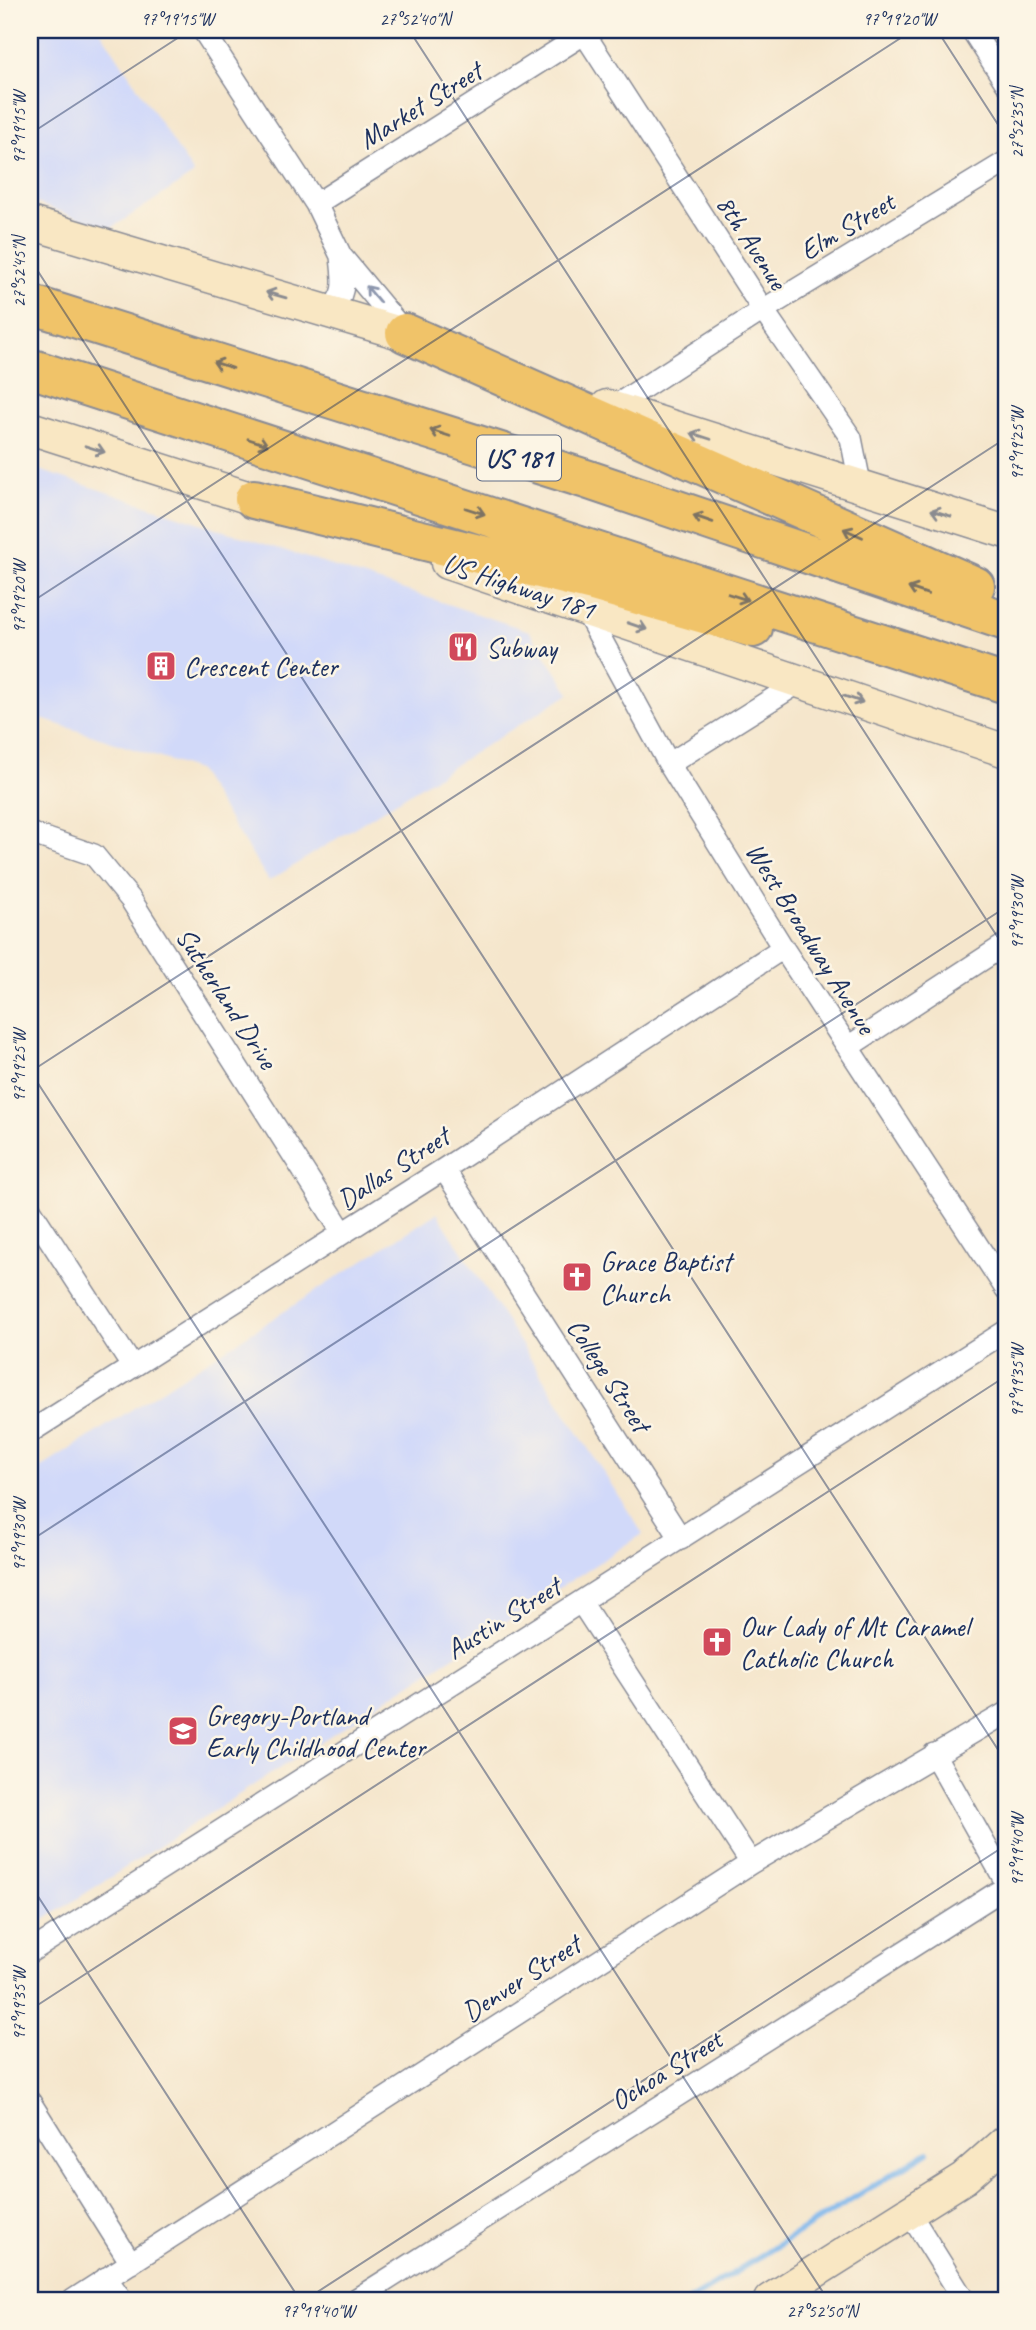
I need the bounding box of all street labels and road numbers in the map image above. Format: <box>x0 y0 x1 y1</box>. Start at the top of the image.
street label: Market Street <box>352 51 491 157</box>
street label: Elm Street <box>793 183 903 268</box>
street label: 8th Avenue <box>708 188 797 298</box>
road number: US 181 <box>477 436 561 480</box>
street label: US Highway 181 <box>439 545 601 627</box>
street label: West Broadway Avenue <box>738 836 885 1042</box>
street label: Sutherland Drive <box>168 921 287 1077</box>
street label: Dallas Street <box>330 1117 459 1217</box>
street label: College Street <box>559 1312 661 1442</box>
street label: Austin Street <box>439 1567 570 1667</box>
street label: Denver Street <box>455 1925 590 2029</box>
street label: Ochoa Street <box>604 2021 731 2118</box>

